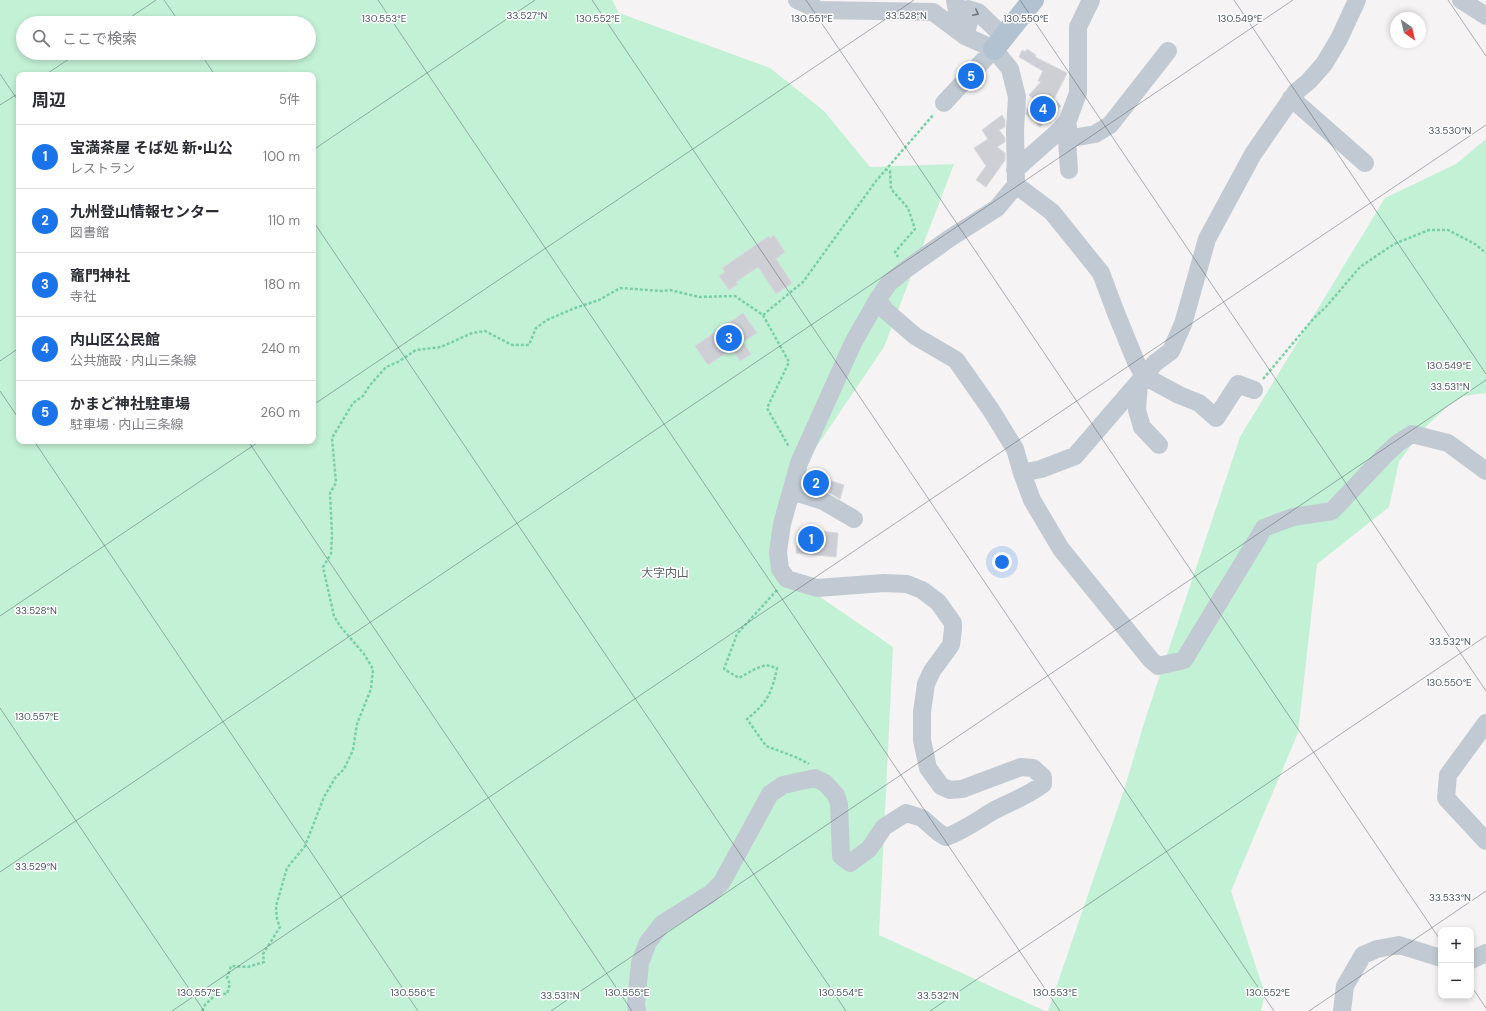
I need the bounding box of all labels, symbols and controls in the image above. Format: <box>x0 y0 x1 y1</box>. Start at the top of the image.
one-way arrow <box>972 8 979 16</box>
text: 33.527°N <box>507 9 548 22</box>
text: 33.528°N <box>885 9 927 22</box>
text: 130.553°E <box>362 12 407 25</box>
text: 130.552°E <box>576 12 621 25</box>
text: 130.551°E <box>791 12 833 25</box>
text: 130.550°E <box>1003 12 1049 25</box>
text: 130.549°E <box>1218 12 1263 25</box>
north arrow <box>1390 12 1426 48</box>
search box <box>16 16 316 60</box>
icon: search <box>30 27 52 49</box>
text: ここで検索 <box>62 29 137 49</box>
pin: 5 <box>958 61 984 91</box>
text: 周辺 <box>32 89 66 111</box>
text: 5件 <box>279 91 300 108</box>
pin: 4 <box>1030 94 1056 124</box>
text: 33.530°N <box>1429 124 1472 137</box>
text: 宝満茶屋 そば処 新•山公 <box>70 138 233 158</box>
text: 1 <box>43 148 47 165</box>
text: 100 m <box>263 148 300 165</box>
text: レストラン <box>70 160 135 177</box>
text: 九州登山情報センター <box>70 202 220 222</box>
text: 2 <box>41 212 49 229</box>
text: 110 m <box>268 212 300 229</box>
text: 図書館 <box>70 224 109 241</box>
text: 竈門神社 <box>70 266 130 286</box>
text: 3 <box>41 276 49 293</box>
text: 180 m <box>264 276 300 293</box>
text: 寺社 <box>70 288 96 305</box>
pin: 3 <box>716 323 742 353</box>
text: 内山区公民館 <box>70 330 160 350</box>
text: 4 <box>41 340 49 357</box>
text: 240 m <box>261 340 300 357</box>
text: 公共施設 · 内山三条線 <box>70 352 197 369</box>
text: 130.549°E <box>1427 359 1472 372</box>
text: 33.531°N <box>1430 380 1470 393</box>
text: かまど神社駐車場 <box>70 394 190 414</box>
text: 5 <box>41 404 49 421</box>
text: 260 m <box>260 404 300 421</box>
text: 駐車場 · 内山三条線 <box>70 416 184 433</box>
pin: 2 <box>803 468 829 498</box>
pin: 1 <box>798 524 824 554</box>
your location <box>992 552 1012 572</box>
district label: 大字内山 <box>641 565 689 581</box>
text: 33.528°N <box>15 604 57 617</box>
text: 33.532°N <box>1429 635 1471 648</box>
text: 130.550°E <box>1426 676 1472 689</box>
text: 130.557°E <box>15 710 59 723</box>
text: 33.529°N <box>15 860 57 873</box>
text: 33.533°N <box>1429 891 1471 904</box>
map controls <box>1438 927 1474 999</box>
button: + <box>1438 927 1474 963</box>
button: − <box>1438 963 1474 999</box>
text: 130.557°E <box>177 986 221 999</box>
text: 130.556°E <box>390 986 436 999</box>
text: 130.555°E <box>605 986 650 999</box>
text: 130.554°E <box>819 986 864 999</box>
text: 130.553°E <box>1033 986 1078 999</box>
text: 130.552°E <box>1246 986 1291 999</box>
text: 33.531°N <box>540 989 580 1002</box>
text: 33.532°N <box>917 989 959 1002</box>

